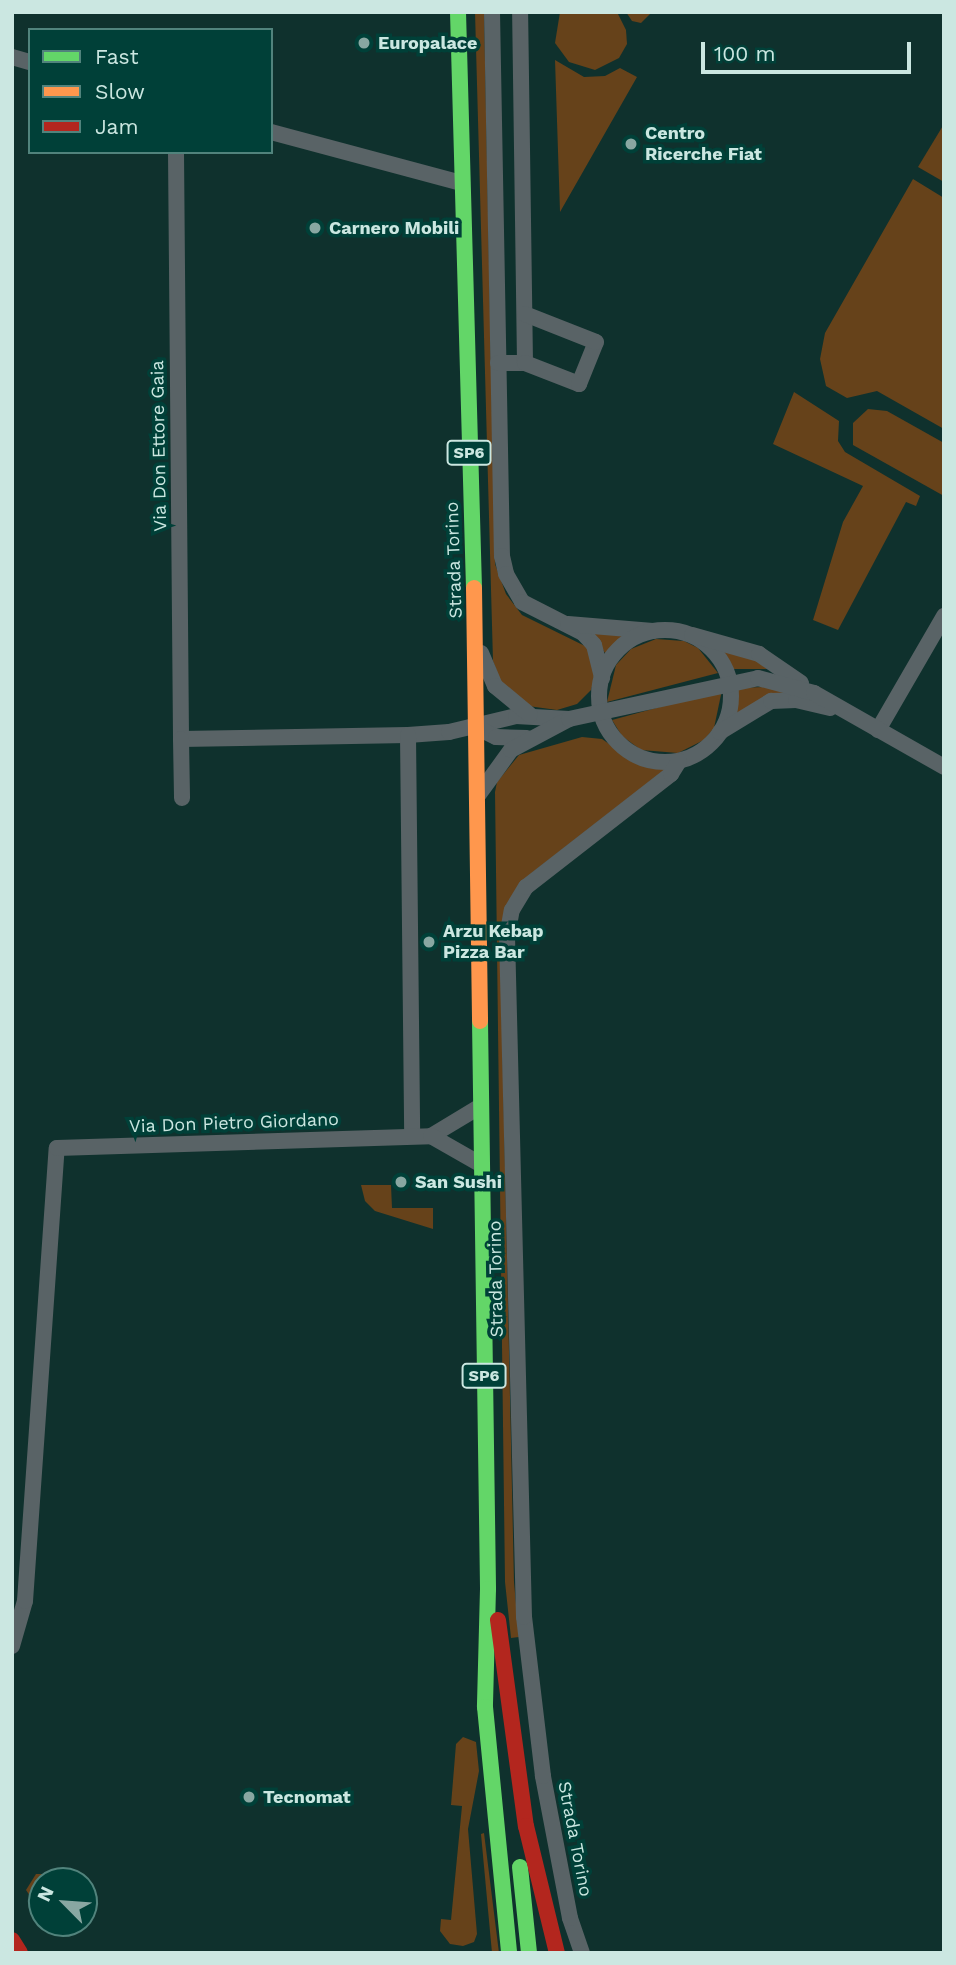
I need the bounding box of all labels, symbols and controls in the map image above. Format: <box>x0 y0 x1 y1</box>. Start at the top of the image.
legend <box>28 28 273 154</box>
scale bar <box>704 28 914 72</box>
place label: Europalace <box>378 32 477 54</box>
marker: Europalace <box>356 35 372 51</box>
text: 100 m <box>714 41 776 66</box>
text: Fast <box>95 44 139 69</box>
text: Slow <box>95 79 145 104</box>
text: Jam <box>95 114 138 139</box>
place label: Centro Ricerche Fiat <box>645 123 762 166</box>
marker: Centro Ricerche Fiat <box>623 136 639 152</box>
place label: Carnero Mobili <box>329 217 459 239</box>
marker: Carnero Mobili <box>307 220 323 236</box>
street label: Via Don Ettore Gaia <box>147 360 171 532</box>
road number: SP6 <box>446 440 492 466</box>
street label: Strada Torino <box>441 501 467 619</box>
place label: Arzu Kebap Pizza Bar <box>443 921 544 964</box>
marker: Arzu Kebap Pizza Bar <box>421 934 437 950</box>
street label: Via Don Pietro Giordano <box>129 1109 339 1137</box>
place label: San Sushi <box>415 1171 502 1193</box>
marker: San Sushi <box>393 1174 409 1190</box>
street label: Strada Torino <box>484 1220 508 1338</box>
road number: SP6 <box>461 1364 507 1388</box>
street label: Strada Torino <box>553 1779 597 1899</box>
place label: Tecnomat <box>263 1786 351 1808</box>
marker: Tecnomat <box>241 1789 257 1805</box>
north arrow <box>28 1867 98 1937</box>
text: N <box>32 1883 59 1905</box>

